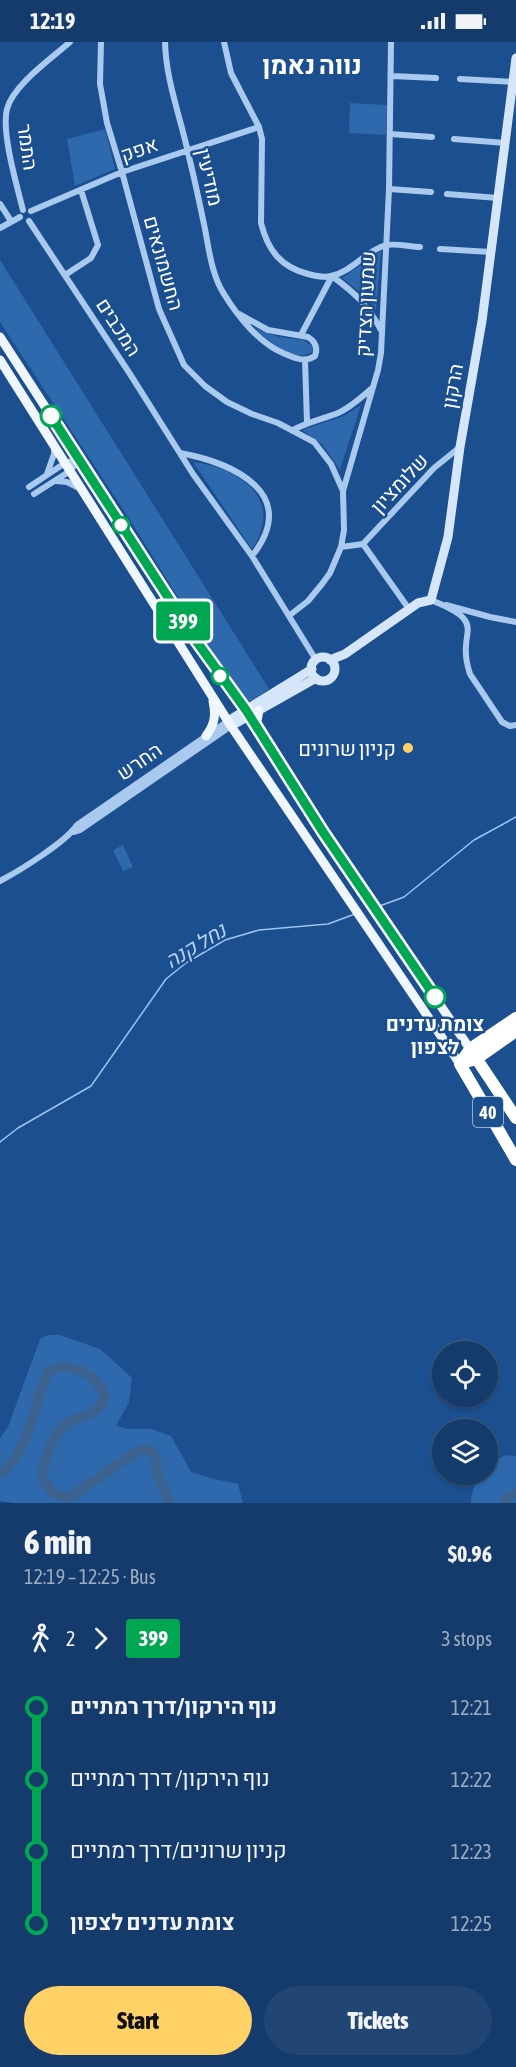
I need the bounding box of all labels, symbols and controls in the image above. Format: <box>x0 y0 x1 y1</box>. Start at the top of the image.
text: 12:19 <box>30 8 75 34</box>
district label: נווה נאמן <box>262 50 362 80</box>
street label: התמר <box>13 122 43 172</box>
street label: אפק <box>117 132 161 166</box>
street label: מודיעין <box>192 146 228 208</box>
street label: החשמונאים <box>140 213 188 313</box>
street label: שמעון הצדיק <box>351 250 379 358</box>
street label: המכבים <box>92 294 146 360</box>
street label: הרקון <box>437 362 467 410</box>
unlabelled marker <box>40 405 62 427</box>
street label: שלומציון <box>366 448 432 518</box>
unlabelled marker <box>112 516 130 534</box>
line badge: 399 <box>148 602 218 640</box>
text: 399 <box>168 609 198 633</box>
unlabelled marker <box>211 667 229 685</box>
street label: החרש <box>112 737 166 785</box>
place label: קניון שרונים <box>298 737 396 760</box>
marker: קניון שרונים <box>401 741 415 755</box>
water label: נחל קנה <box>160 917 232 973</box>
marker: צומת עדנים לצפון <box>424 986 446 1008</box>
place label: צומת עדנים לצפון <box>386 1012 485 1058</box>
road number: 40 <box>473 1097 503 1127</box>
map controls <box>432 1341 498 1485</box>
button: locate <box>432 1341 498 1407</box>
button: layers <box>432 1419 498 1485</box>
text: 6 min <box>24 1523 91 1561</box>
text: $0.96 <box>448 1541 492 1567</box>
text: 12:19 – 12:25 · Bus <box>24 1565 156 1588</box>
icon: walk <box>24 1622 57 1655</box>
icon: forward <box>84 1622 117 1655</box>
text: 399 <box>138 1626 168 1650</box>
text: 2 <box>66 1627 75 1650</box>
text: 3 stops <box>441 1627 492 1650</box>
text: נוף הירקון/דרך רמתיים <box>70 1693 277 1719</box>
text: 12:21 <box>451 1696 492 1719</box>
text: נוף הירקון/ דרך רמתיים <box>70 1765 270 1791</box>
text: 12:22 <box>451 1768 492 1791</box>
text: קניון שרונים/דרך רמתיים <box>70 1837 287 1863</box>
text: 12:23 <box>451 1840 492 1863</box>
text: צומת עדנים לצפון <box>70 1909 235 1935</box>
text: 12:25 <box>451 1912 492 1935</box>
button: Start <box>24 1986 252 2055</box>
button: Tickets <box>264 1986 492 2055</box>

